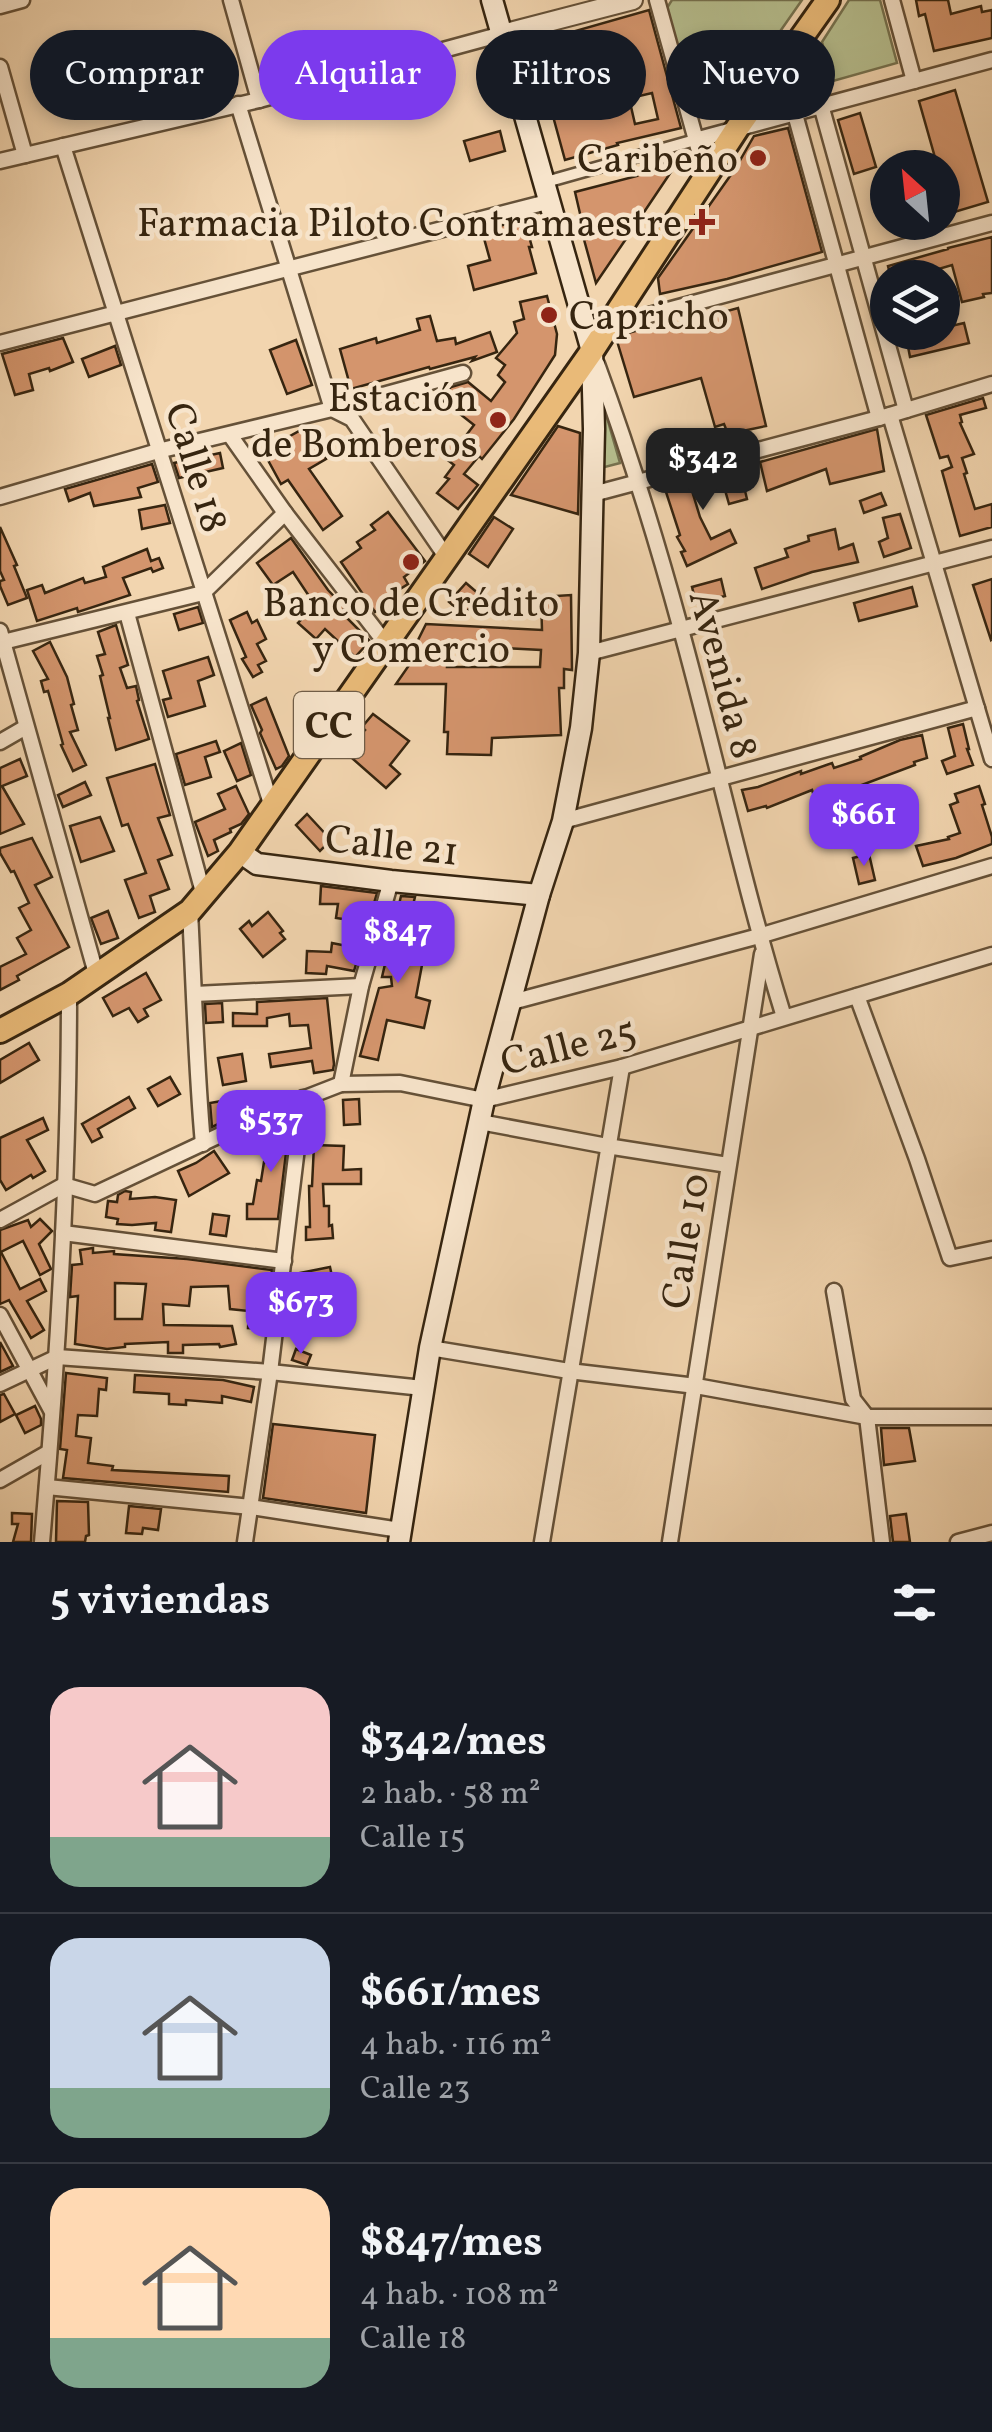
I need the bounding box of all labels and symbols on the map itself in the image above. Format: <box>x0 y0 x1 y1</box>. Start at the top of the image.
place label: Caribeño <box>577 134 738 190</box>
marker: Caribeño <box>747 147 769 169</box>
north arrow <box>870 150 960 240</box>
place label: Farmacia Piloto Contramaestre <box>137 198 682 254</box>
marker: Farmacia Piloto Contramaestre <box>691 211 713 233</box>
place label: Capricho <box>569 291 729 347</box>
marker: Capricho <box>538 304 560 326</box>
place label: Estación de Bomberos <box>251 373 478 475</box>
street label: Calle 18 <box>148 397 240 540</box>
marker: Estación de Bomberos <box>487 409 509 431</box>
pin: $342 <box>644 428 762 513</box>
marker: Banco de Crédito y Comercio <box>400 551 422 573</box>
place label: Banco de Crédito y Comercio <box>263 578 559 680</box>
street label: Avenida 8 <box>672 585 770 765</box>
road number: CC <box>294 692 364 758</box>
pin: $661 <box>805 784 923 869</box>
street label: Calle 21 <box>322 813 461 883</box>
pin: $847 <box>339 901 457 986</box>
street label: Calle 25 <box>495 1005 643 1093</box>
pin: $537 <box>212 1090 330 1175</box>
street label: Calle 10 <box>650 1170 726 1313</box>
pin: $673 <box>242 1272 360 1357</box>

